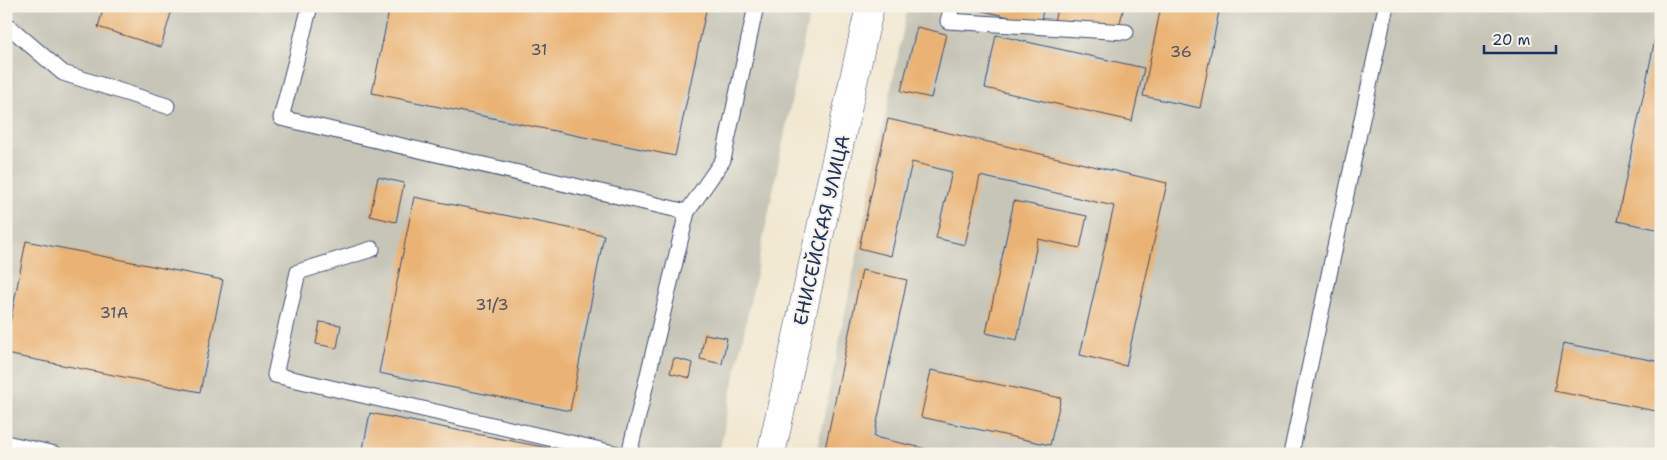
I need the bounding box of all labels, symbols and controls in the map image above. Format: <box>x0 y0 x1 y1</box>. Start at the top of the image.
scale bar <box>1484 22 1557 54</box>
text: 20 m <box>1492 30 1531 50</box>
house number: 31 <box>530 39 548 60</box>
house number: 36 <box>1170 41 1192 62</box>
street label: ЕНИСЕЙСКАЯ УЛИЦА <box>787 132 856 328</box>
house number: 31/3 <box>475 294 509 315</box>
house number: 31А <box>100 302 128 323</box>

